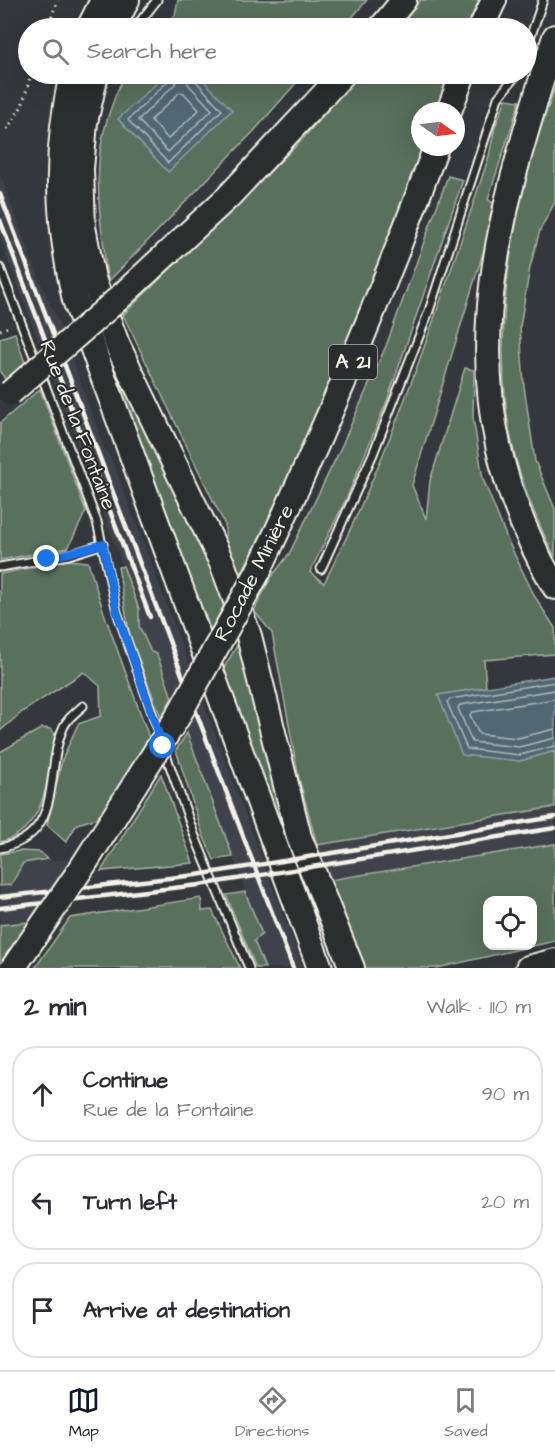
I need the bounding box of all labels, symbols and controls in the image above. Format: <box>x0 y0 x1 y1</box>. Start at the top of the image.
search box <box>18 18 537 84</box>
icon: search <box>39 35 72 68</box>
text: Search here <box>87 36 217 67</box>
north arrow <box>411 102 465 156</box>
street label: Rue de la Fontaine <box>32 336 124 514</box>
road number: A 21 <box>329 345 377 379</box>
street label: Rocade Minière <box>207 500 301 646</box>
route end <box>33 545 59 571</box>
route start <box>149 732 175 758</box>
map controls <box>483 896 537 950</box>
button: locate <box>483 896 537 950</box>
text: 2 min <box>24 989 86 1025</box>
text: Walk · 110 m <box>426 993 531 1021</box>
text: Continue <box>83 1065 168 1096</box>
icon: ahead <box>26 1078 59 1111</box>
text: 90 m <box>481 1080 529 1108</box>
text: Rue de la Fontaine <box>83 1096 254 1124</box>
icon: left <box>26 1186 59 1219</box>
text: Turn left <box>83 1187 177 1218</box>
text: 20 m <box>481 1188 529 1216</box>
icon: arrive <box>26 1294 59 1327</box>
text: Arrive at destination <box>83 1295 290 1326</box>
tab: Map <box>67 1384 100 1442</box>
tab: Directions <box>235 1384 309 1442</box>
tab: Saved <box>444 1384 488 1442</box>

